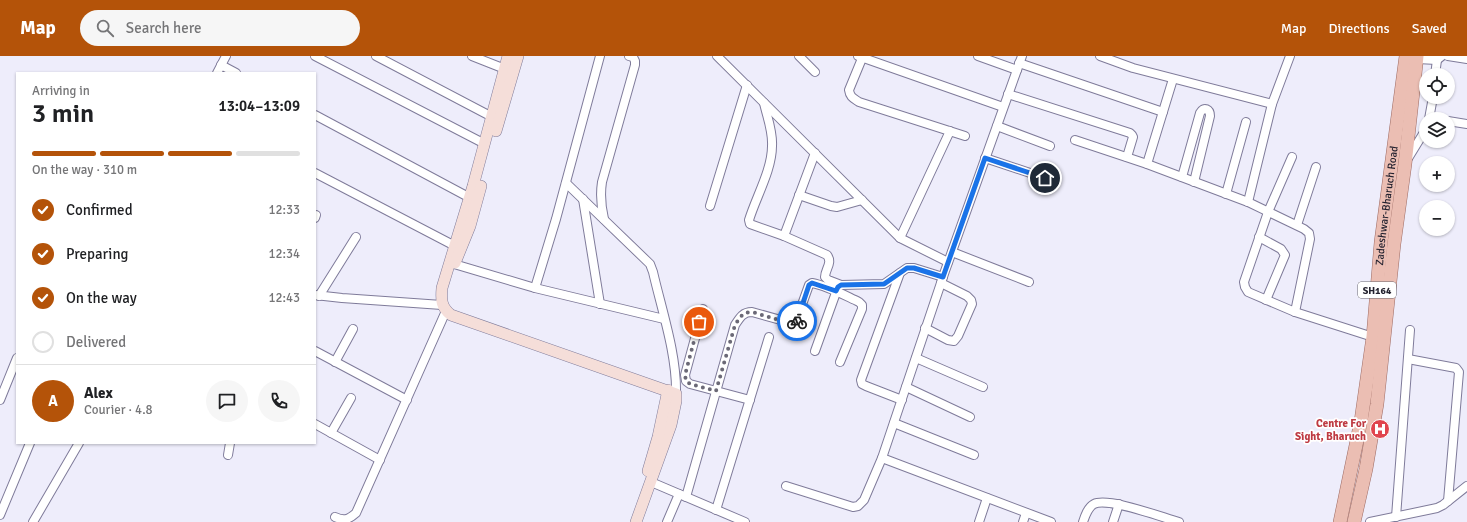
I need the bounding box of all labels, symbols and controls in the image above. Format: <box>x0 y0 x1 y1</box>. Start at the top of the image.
search box <box>80 10 360 46</box>
text: Map <box>20 16 56 40</box>
icon: search <box>94 17 116 39</box>
text: Search here <box>126 19 201 37</box>
text: Map <box>1281 20 1307 37</box>
text: Directions <box>1329 20 1390 37</box>
text: Saved <box>1412 20 1447 37</box>
map controls <box>1419 68 1455 236</box>
button: locate <box>1419 68 1455 104</box>
text: Arriving in <box>32 83 90 99</box>
text: 13:04–13:09 <box>219 97 300 115</box>
text: 3 min <box>32 98 94 130</box>
button: layers <box>1419 112 1455 148</box>
street label: Zadeshwar-Bharuch Road <box>1373 145 1401 266</box>
button: + <box>1419 156 1455 192</box>
pin <box>1028 161 1062 195</box>
text: On the way · 310 m <box>32 162 137 178</box>
icon: home <box>1034 167 1056 189</box>
icon: check <box>32 199 54 221</box>
button: − <box>1419 200 1455 236</box>
text: Confirmed <box>66 201 133 219</box>
text: 12:33 <box>268 202 300 218</box>
icon: check <box>32 243 54 265</box>
text: Preparing <box>66 245 129 263</box>
text: 12:34 <box>268 246 300 262</box>
road number: SH164 <box>1358 282 1396 298</box>
icon: check <box>32 287 54 309</box>
text: On the way <box>66 289 137 307</box>
text: 12:43 <box>268 290 300 306</box>
courier <box>777 301 817 341</box>
pin <box>682 305 716 339</box>
icon: bike <box>786 310 808 332</box>
icon: bag <box>688 311 710 333</box>
text: Delivered <box>66 333 126 351</box>
button: chat <box>206 380 248 422</box>
button: phone <box>258 380 300 422</box>
text: Alex <box>84 384 113 402</box>
text: A <box>48 392 58 410</box>
text: Courier · 4.8 <box>84 402 153 418</box>
place label: Centre For Sight, Bharuch <box>1295 417 1367 443</box>
hospital icon: Centre For Sight, Bharuch <box>1369 418 1391 440</box>

